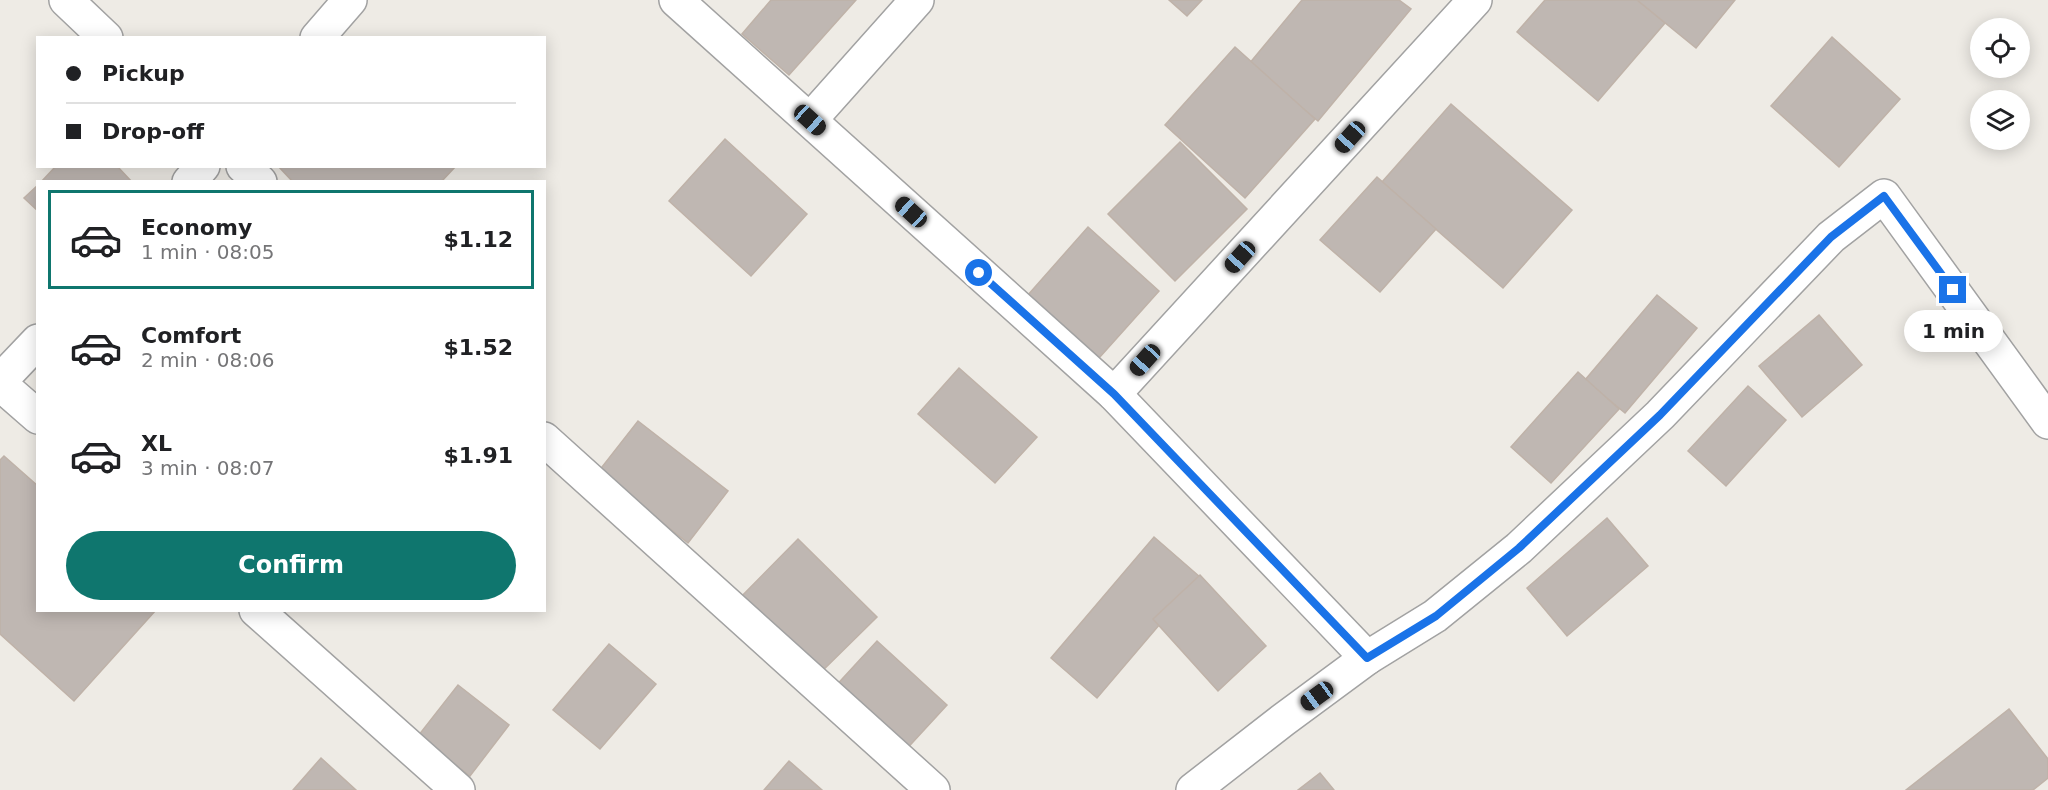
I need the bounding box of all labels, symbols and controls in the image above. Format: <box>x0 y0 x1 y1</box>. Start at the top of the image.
map controls <box>1970 18 2030 150</box>
button: locate <box>1970 18 2030 78</box>
text: Pickup <box>102 61 185 86</box>
button: layers <box>1970 90 2030 150</box>
car <box>791 101 829 139</box>
car <box>1331 118 1369 156</box>
text: Drop-off <box>102 119 204 144</box>
car <box>892 193 930 231</box>
icon: car <box>69 213 123 267</box>
text: Economy <box>141 215 252 240</box>
text: $1.12 <box>443 227 513 252</box>
car <box>1221 238 1259 276</box>
text: 1 min · 08:05 <box>141 240 275 264</box>
route start <box>965 259 992 286</box>
route end <box>1939 276 1966 303</box>
callout: 1 min <box>1904 311 2002 353</box>
text: 1 min <box>1922 319 1985 343</box>
icon: car <box>69 321 123 375</box>
text: Comfort <box>141 323 241 348</box>
text: $1.52 <box>443 335 513 360</box>
car <box>1126 341 1164 379</box>
text: 2 min · 08:06 <box>141 348 275 372</box>
icon: car <box>69 429 123 483</box>
text: XL <box>141 431 172 456</box>
text: $1.91 <box>443 443 513 468</box>
text: 3 min · 08:07 <box>141 456 275 480</box>
button: Confirm <box>66 531 516 600</box>
car <box>1297 678 1337 714</box>

